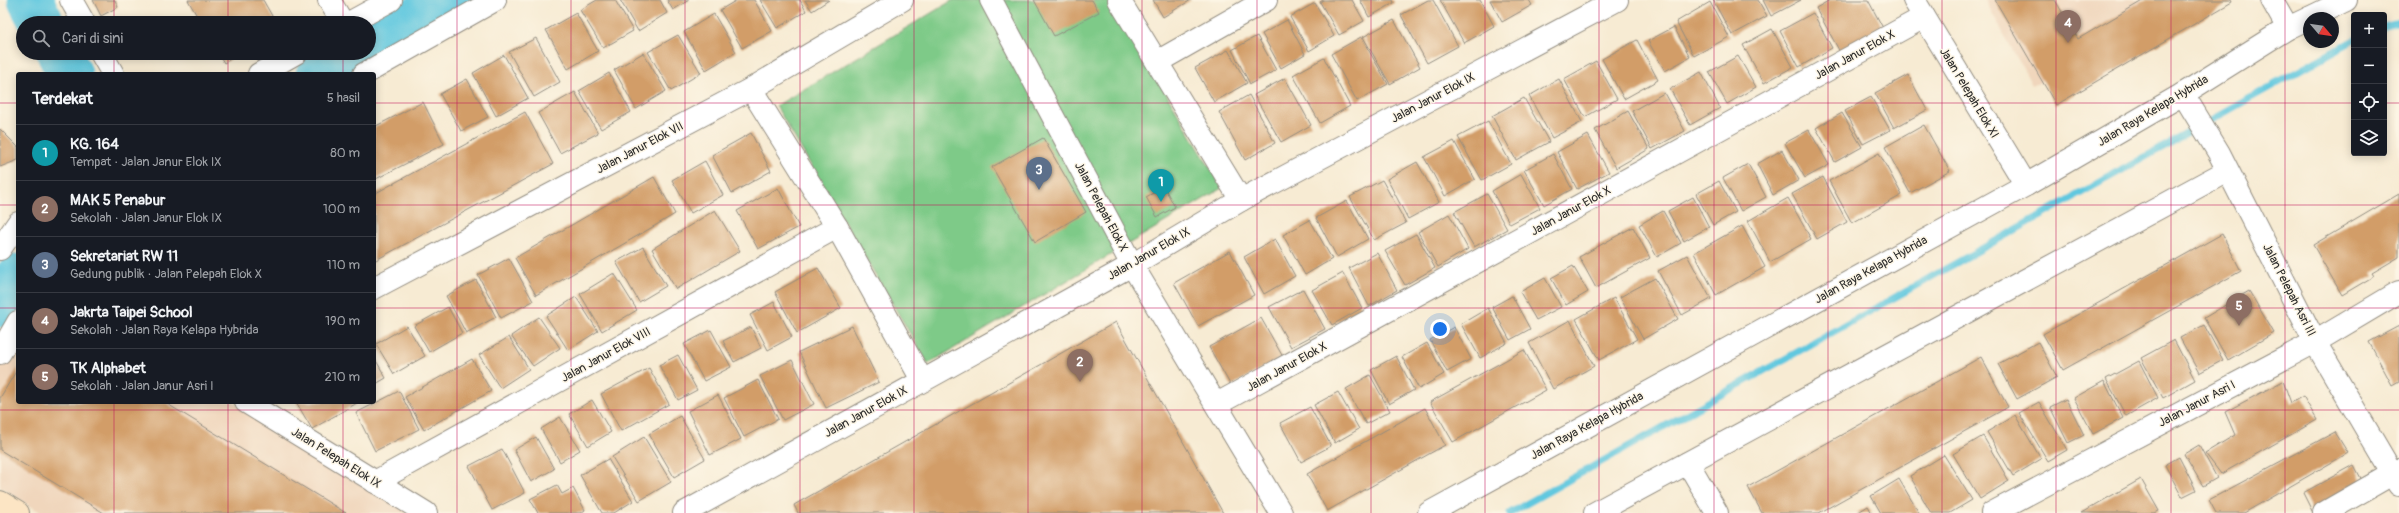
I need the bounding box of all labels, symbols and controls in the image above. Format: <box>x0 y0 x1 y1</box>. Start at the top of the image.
pin: 4 <box>2055 10 2081 43</box>
north arrow <box>2303 12 2339 48</box>
map controls <box>2351 12 2387 156</box>
button: + <box>2351 12 2387 48</box>
search box <box>16 16 376 60</box>
icon: search <box>30 27 52 49</box>
street label: Jalan Janur Elok X <box>1812 27 1898 83</box>
text: Cari di sini <box>62 29 123 48</box>
street label: Jalan Pelepah Elok XI <box>1936 45 2002 141</box>
button: − <box>2351 48 2387 84</box>
street label: Jalan Janur Elok IX <box>1388 69 1478 126</box>
street label: Jalan Raya Kelapa Hybrida <box>2095 72 2211 150</box>
button: locate <box>2351 84 2387 120</box>
text: Terdekat <box>32 88 93 109</box>
text: 5 hasil <box>327 90 360 106</box>
street label: Jalan Janur Elok VII <box>594 119 686 177</box>
button: layers <box>2351 120 2387 156</box>
text: KG. 164 <box>70 135 119 154</box>
text: 1 <box>42 145 48 161</box>
text: 80 m <box>330 145 360 161</box>
text: Tempat · Jalan Janur Elok IX <box>70 154 222 170</box>
pin: 3 <box>1026 157 1052 190</box>
street label: Jalan Pelepah Elok X <box>1071 160 1131 255</box>
pin: 1 <box>1148 169 1174 202</box>
street label: Jalan Janur Elok X <box>1528 183 1614 239</box>
text: MAK 5 Penabur <box>70 191 165 210</box>
text: 2 <box>41 201 49 217</box>
text: 100 m <box>323 201 360 217</box>
text: Sekolah · Jalan Janur Elok IX <box>70 210 222 226</box>
street label: Jalan Janur Elok IX <box>1105 224 1193 284</box>
street label: Jalan Raya Kelapa Hybrida <box>1812 233 1930 307</box>
street label: Jalan Pelepah Asri III <box>2259 241 2319 339</box>
text: Sekretariat RW 11 <box>70 247 178 266</box>
text: 3 <box>41 257 49 273</box>
text: 110 m <box>327 257 360 273</box>
text: Gedung publik · Jalan Pelepah Elok X <box>70 266 262 282</box>
pin: 5 <box>2226 293 2252 326</box>
text: Jakrta Taipei School <box>70 303 193 322</box>
text: 4 <box>41 313 49 329</box>
text: 190 m <box>325 313 360 329</box>
your location <box>1430 319 1450 339</box>
text: Sekolah · Jalan Raya Kelapa Hybrida <box>70 322 259 338</box>
street label: Jalan Janur Elok VIII <box>559 324 653 386</box>
street label: Jalan Janur Elok X <box>1244 339 1330 395</box>
pin: 2 <box>1067 349 1093 382</box>
text: TK Alphabet <box>70 359 146 378</box>
text: 5 <box>41 369 49 385</box>
text: 210 m <box>324 369 360 385</box>
street label: Jalan Janur Asri I <box>2156 377 2238 431</box>
text: Sekolah · Jalan Janur Asri I <box>70 378 214 394</box>
street label: Jalan Janur Elok IX <box>822 383 910 441</box>
street label: Jalan Raya Kelapa Hybrida <box>1528 389 1646 463</box>
street label: Jalan Pelepah Elok IX <box>288 424 384 492</box>

